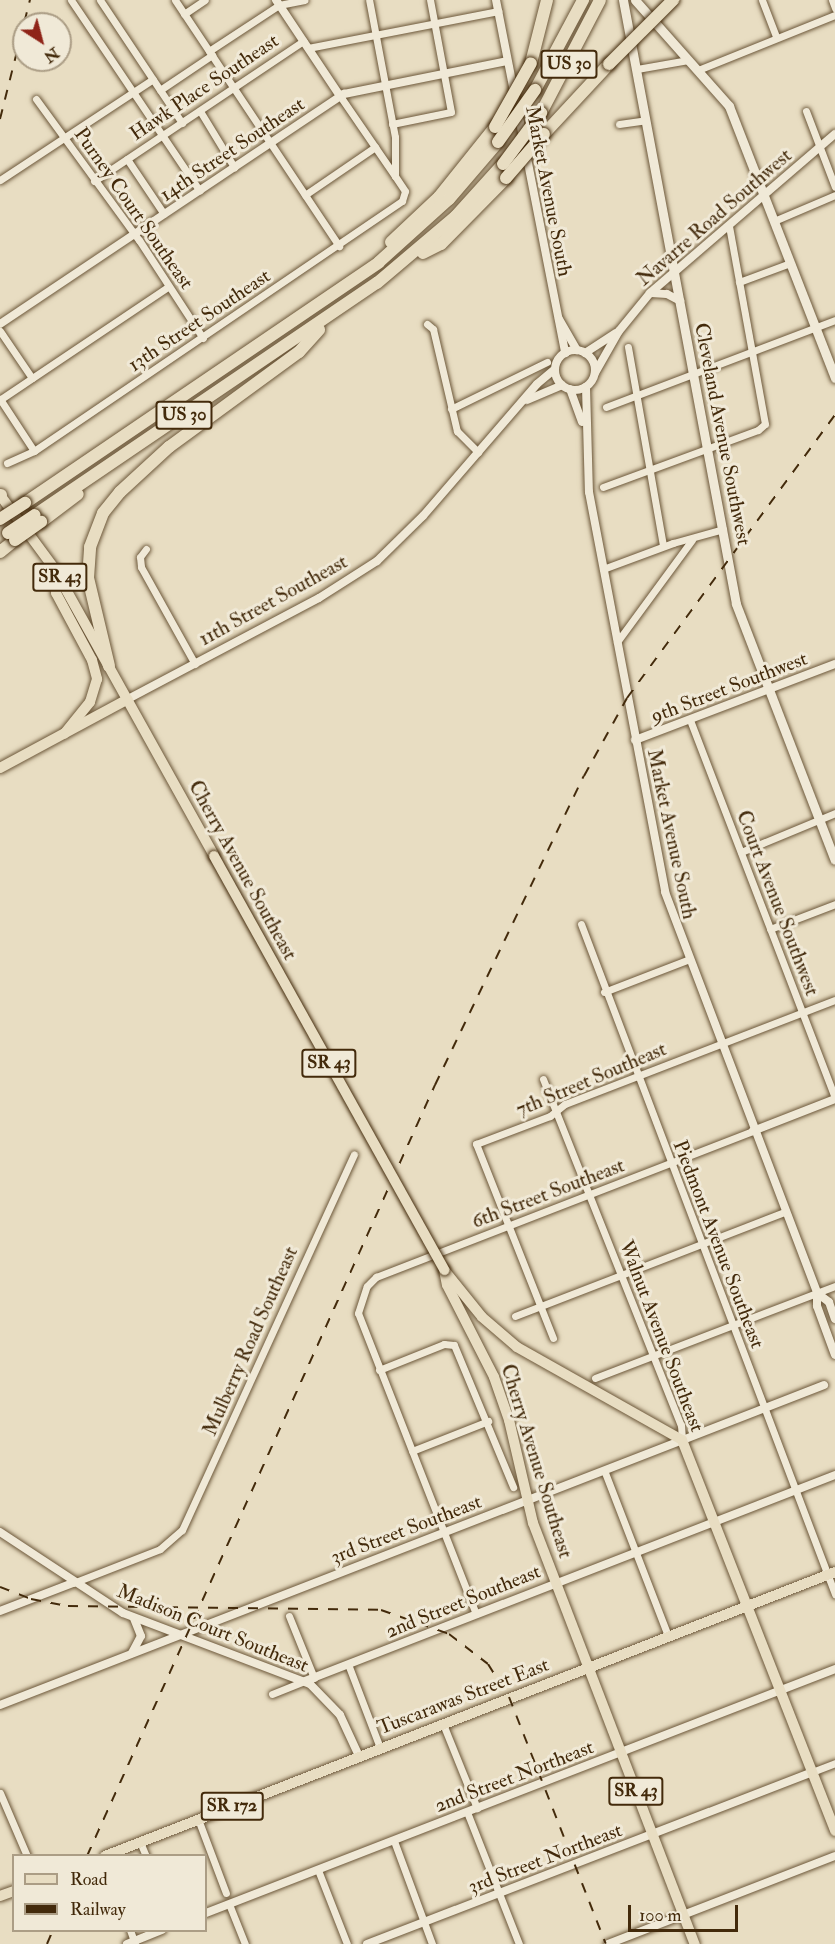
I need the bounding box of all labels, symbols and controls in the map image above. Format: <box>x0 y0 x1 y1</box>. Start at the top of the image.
north arrow <box>12 12 72 72</box>
street label: Hawk Place Southeast <box>125 28 283 146</box>
text: N <box>40 43 63 67</box>
road number: US 30 <box>539 49 599 79</box>
street label: 14th Street Southeast <box>155 92 309 206</box>
street label: Market Avenue South <box>521 104 577 278</box>
street label: Purney Court Southeast <box>69 123 199 293</box>
street label: Navarre Road Southwest <box>632 143 796 291</box>
street label: 13th Street Southeast <box>123 264 275 376</box>
street label: Cleveland Avenue Southwest <box>690 321 756 547</box>
road number: US 30 <box>154 400 214 430</box>
street label: 11th Street Southeast <box>195 549 351 651</box>
road number: SR 43 <box>32 562 88 592</box>
street label: 9th Street Southwest <box>647 646 811 728</box>
street label: Market Avenue South <box>642 747 702 921</box>
street label: Cherry Avenue Southeast <box>184 776 302 964</box>
street label: Court Avenue Southwest <box>732 807 824 999</box>
street label: 7th Street Southeast <box>512 1037 670 1121</box>
road number: SR 43 <box>300 1048 358 1078</box>
street label: Piedmont Avenue Southeast <box>668 1137 770 1351</box>
street label: 6th Street Southeast <box>468 1153 628 1233</box>
street label: Walnut Avenue Southeast <box>614 1237 710 1435</box>
street label: Mulberry Road Southeast <box>197 1243 303 1439</box>
street label: Cherry Avenue Southeast <box>496 1361 578 1561</box>
street label: 3rd Street Southeast <box>327 1489 485 1569</box>
street label: 2nd Street Southeast <box>382 1559 544 1643</box>
street label: Madison Court Southeast <box>114 1579 312 1677</box>
street label: Tuscarawas Street East <box>374 1652 552 1740</box>
street label: 2nd Street Northeast <box>431 1735 597 1817</box>
road number: SR 43 <box>608 1776 664 1806</box>
road number: SR 172 <box>200 1791 264 1821</box>
street label: 3rd Street Northeast <box>465 1818 625 1898</box>
legend <box>12 1854 207 1932</box>
text: Road <box>70 1868 108 1891</box>
scale bar <box>631 1893 740 1931</box>
text: Railway <box>70 1898 126 1921</box>
text: 100 m <box>639 1904 682 1927</box>

